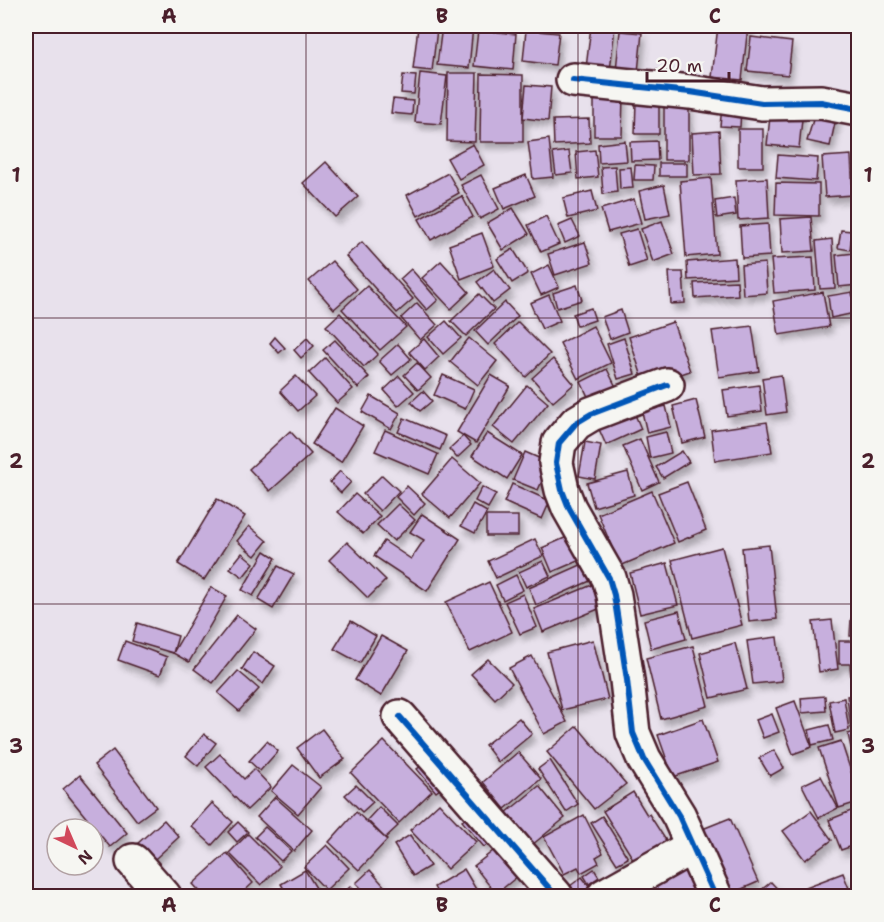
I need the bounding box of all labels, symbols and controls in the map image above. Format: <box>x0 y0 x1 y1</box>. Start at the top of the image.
text: A <box>161 3 177 29</box>
text: B <box>436 3 448 29</box>
text: C <box>709 3 721 29</box>
scale bar <box>647 45 730 83</box>
text: 20 m <box>656 54 702 78</box>
text: 1 <box>11 162 21 188</box>
text: 1 <box>863 162 873 188</box>
text: 2 <box>9 448 23 474</box>
text: 2 <box>861 448 875 474</box>
text: 3 <box>9 733 23 759</box>
text: 3 <box>861 733 875 759</box>
north arrow <box>45 817 105 877</box>
text: N <box>73 845 97 869</box>
text: A <box>161 892 177 918</box>
text: B <box>436 892 448 918</box>
text: C <box>709 892 721 918</box>

